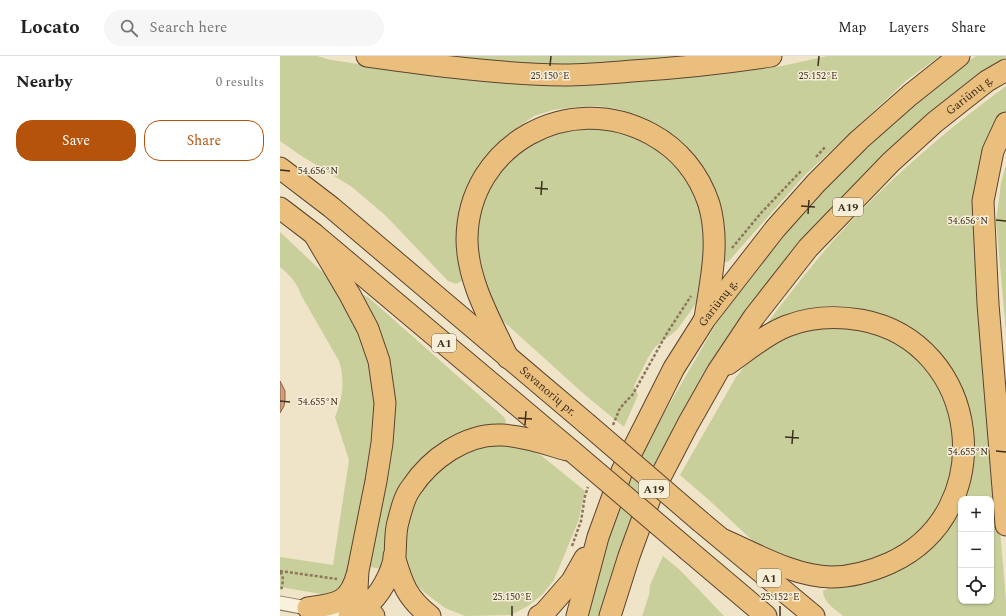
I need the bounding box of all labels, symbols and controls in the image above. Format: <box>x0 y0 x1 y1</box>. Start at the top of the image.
search box <box>104 10 384 46</box>
text: Locato <box>20 13 80 42</box>
text: Search here <box>150 16 227 39</box>
icon: search <box>118 17 140 39</box>
text: Map <box>838 17 867 38</box>
text: Layers <box>889 17 929 38</box>
text: Share <box>951 17 986 38</box>
text: 25.150°E <box>530 68 570 84</box>
text: 25.152°E <box>798 68 838 84</box>
text: Nearby <box>16 69 72 95</box>
street label: Gariūnų g. <box>941 70 997 120</box>
text: 0 results <box>216 72 264 92</box>
button: Save <box>16 120 136 161</box>
button: Share <box>144 120 264 161</box>
text: 54.656°N <box>298 163 338 179</box>
road number: A19 <box>833 198 863 216</box>
text: 54.656°N <box>948 213 988 229</box>
street label: Gariūnų g. <box>693 275 742 330</box>
road number: A1 <box>432 334 456 352</box>
street label: Savanorių pr. <box>516 361 581 421</box>
text: 54.655°N <box>298 394 338 410</box>
text: 54.655°N <box>948 444 988 460</box>
road number: A19 <box>639 480 669 498</box>
map controls <box>958 496 994 604</box>
button: + <box>958 496 994 532</box>
button: − <box>958 532 994 568</box>
button: locate <box>958 568 994 604</box>
road number: A1 <box>757 569 781 587</box>
text: 25.150°E <box>492 589 532 605</box>
text: 25.152°E <box>760 589 800 605</box>

